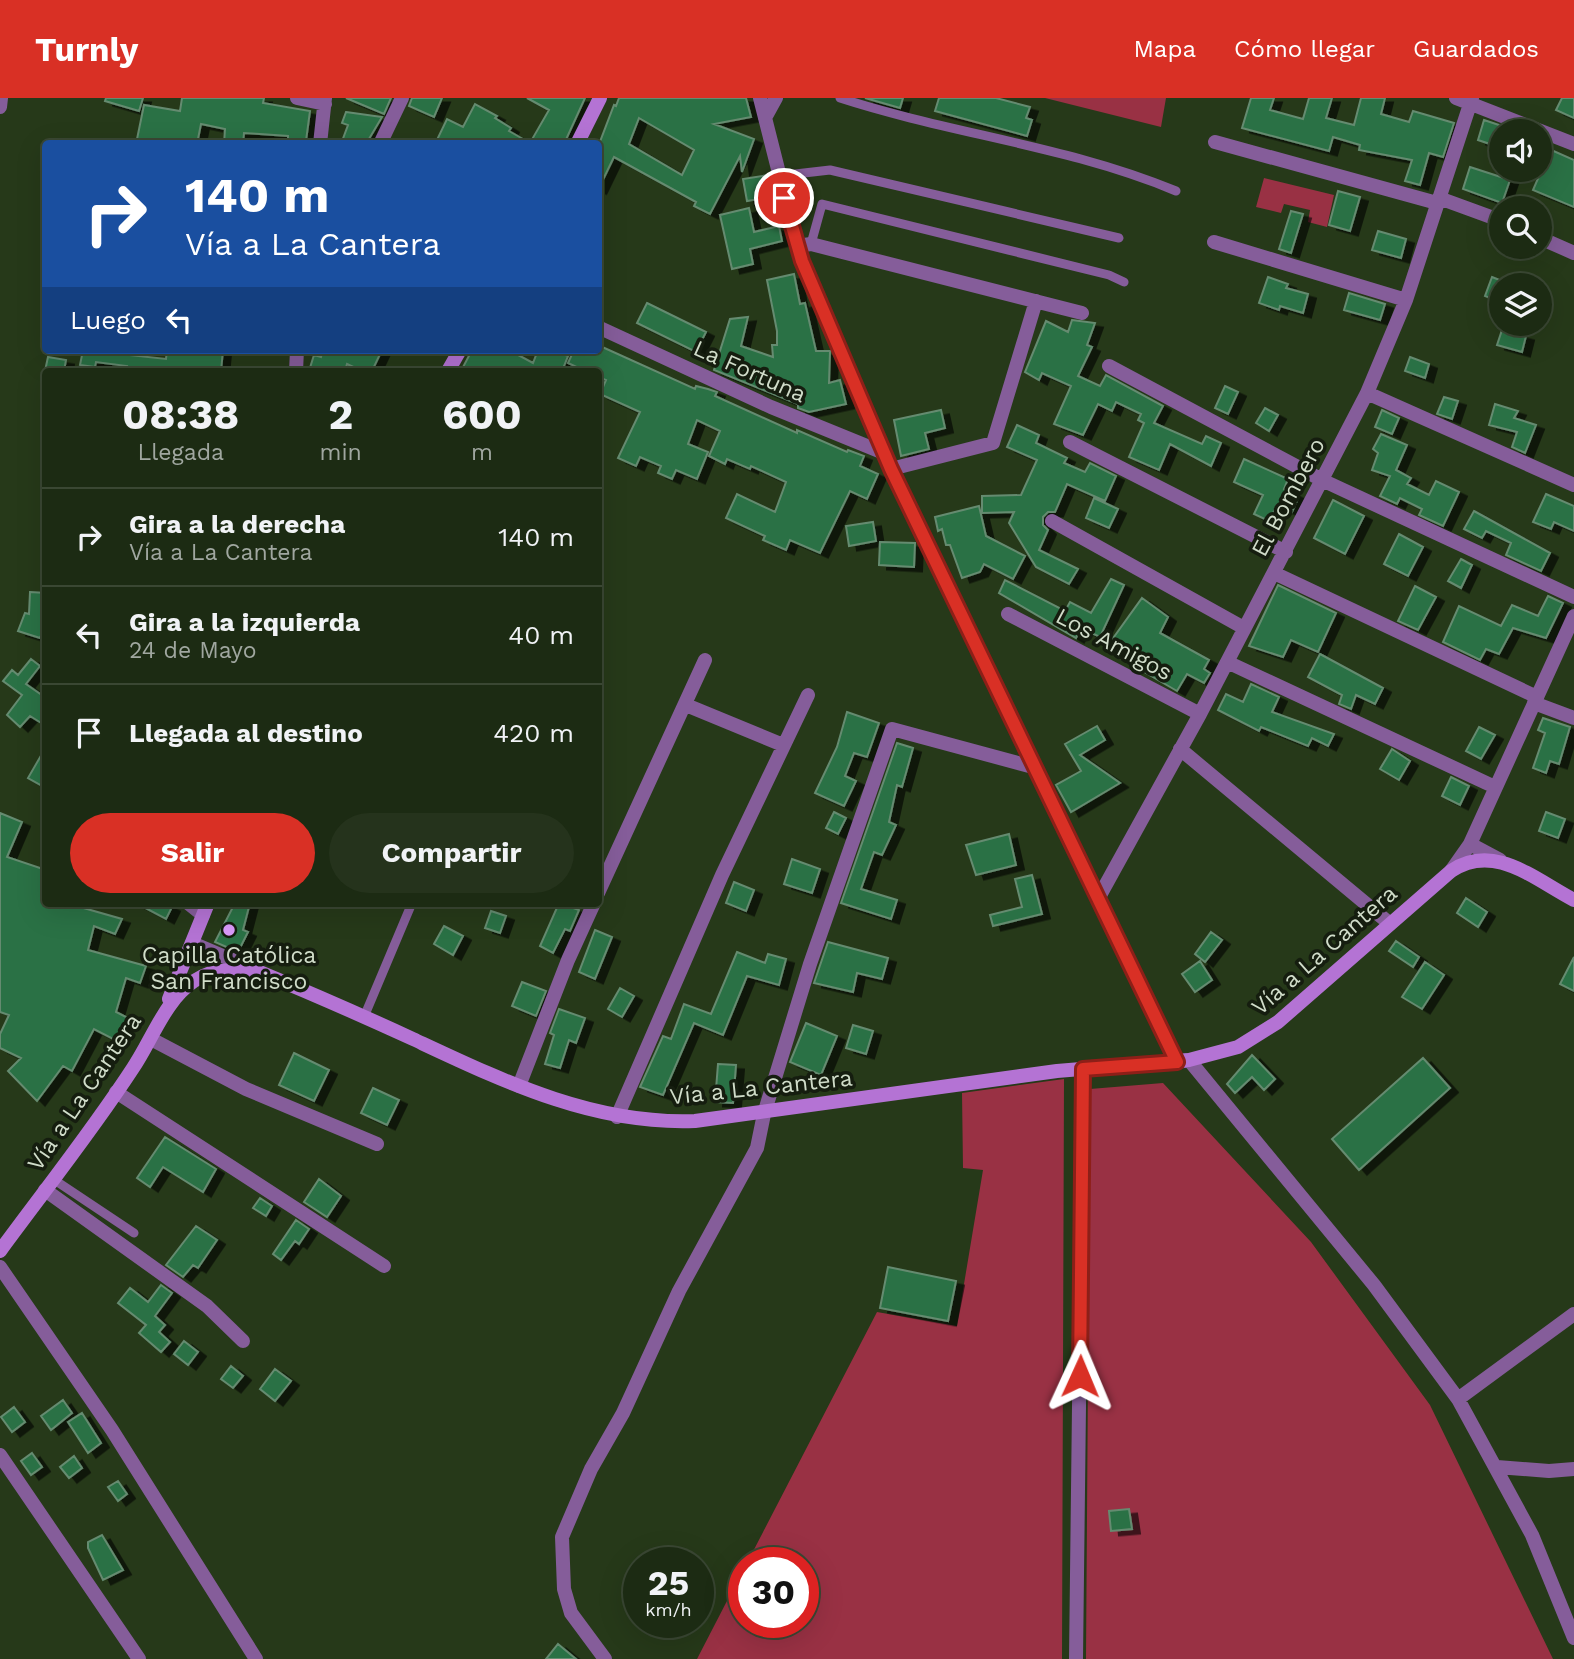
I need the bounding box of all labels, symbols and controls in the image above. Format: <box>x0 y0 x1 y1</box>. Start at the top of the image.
text: Turnly <box>35 30 138 69</box>
text: Mapa <box>1134 35 1196 63</box>
text: Cómo llegar <box>1234 35 1375 63</box>
text: Guardados <box>1413 35 1539 63</box>
map controls <box>1489 119 1552 336</box>
button: sound <box>1489 119 1552 182</box>
text: 140 m <box>185 166 329 224</box>
icon: right <box>70 168 161 259</box>
pin <box>754 168 814 228</box>
icon: arrive <box>765 179 803 217</box>
button: search <box>1489 196 1552 259</box>
text: Vía a La Cantera <box>185 225 441 263</box>
button: layers <box>1489 273 1552 336</box>
icon: left <box>160 301 198 339</box>
text: Luego <box>70 305 146 335</box>
street label: La Fortuna <box>689 335 810 408</box>
text: 08:38 <box>122 390 239 439</box>
text: 2 <box>328 390 353 439</box>
text: 600 <box>442 390 522 439</box>
street label: El Bombero <box>1246 434 1331 561</box>
text: Llegada <box>137 439 224 466</box>
text: min <box>320 439 362 466</box>
text: m <box>471 439 493 466</box>
text: Gira a la derecha <box>129 509 345 539</box>
icon: right <box>70 518 108 556</box>
text: 140 m <box>498 522 574 552</box>
text: Vía a La Cantera <box>129 539 313 566</box>
street label: Los Amigos <box>1051 603 1176 686</box>
text: Gira a la izquierda <box>129 607 360 637</box>
icon: left <box>70 616 108 654</box>
text: 40 m <box>508 620 574 650</box>
text: 24 de Mayo <box>129 637 257 664</box>
icon: arrive <box>70 714 108 752</box>
text: Llegada al destino <box>129 718 363 748</box>
text: 420 m <box>493 718 574 748</box>
button: Salir <box>70 813 315 893</box>
button: Compartir <box>329 813 574 893</box>
street label: Vía a La Cantera <box>1246 880 1402 1021</box>
marker: Capilla Católica San Francisco <box>221 922 237 938</box>
place label: Capilla Católica San Francisco <box>142 942 316 995</box>
street label: Vía a La Cantera <box>22 1009 147 1176</box>
street label: Vía a La Cantera <box>668 1064 854 1111</box>
position arrow <box>1043 1339 1117 1413</box>
speed limit sign: 30 <box>728 1547 819 1638</box>
text: 25 <box>648 1562 689 1604</box>
text: km/h <box>645 1599 692 1620</box>

